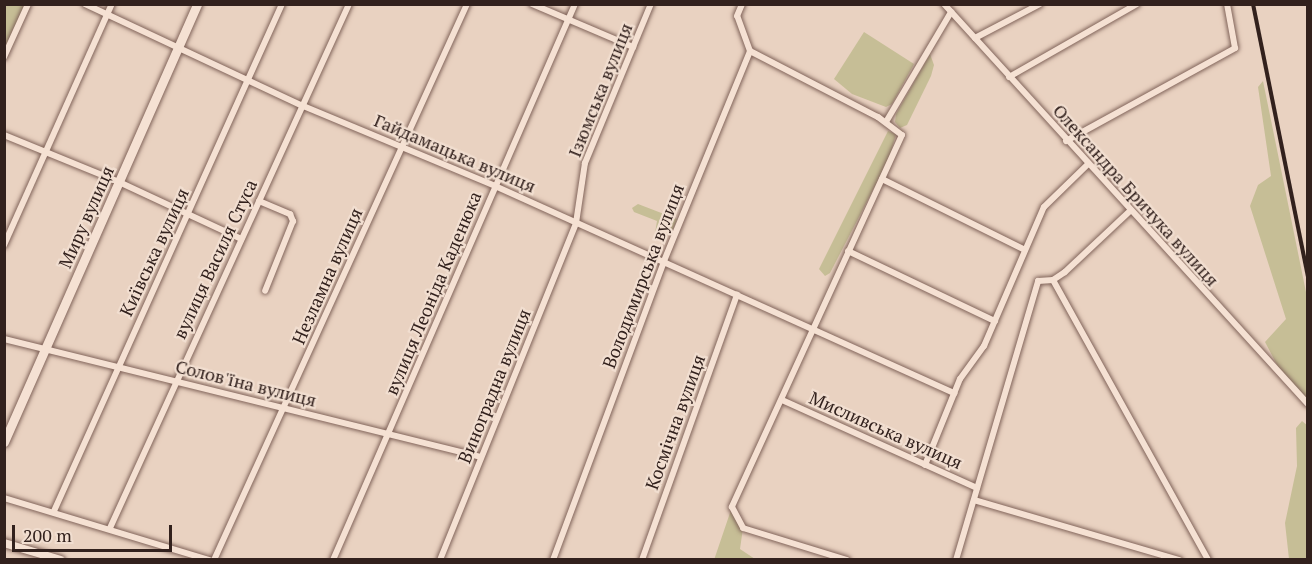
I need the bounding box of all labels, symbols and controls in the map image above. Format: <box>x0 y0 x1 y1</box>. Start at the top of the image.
street label: Ізюмська вулиця <box>563 20 637 160</box>
street label: Олександра Бричука вулиця <box>1049 100 1223 290</box>
street label: Гайдамацька вулиця <box>371 109 539 197</box>
street label: Миру вулиця <box>54 163 118 271</box>
street label: вулиця Василя Стуса <box>169 176 261 342</box>
street label: Володимирська вулиця <box>598 181 688 371</box>
street label: Київська вулиця <box>115 185 193 319</box>
street label: вулиця Леоніда Каденюка <box>380 188 486 398</box>
street label: Незламна вулиця <box>287 205 367 347</box>
street label: Виноградна вулиця <box>453 306 535 466</box>
street label: Космічна вулиця <box>641 352 709 492</box>
street label: Солов'їна вулиця <box>173 355 319 411</box>
street label: Мисливська вулиця <box>806 387 966 473</box>
scale bar <box>15 513 176 551</box>
text: 200 m <box>23 523 72 547</box>

